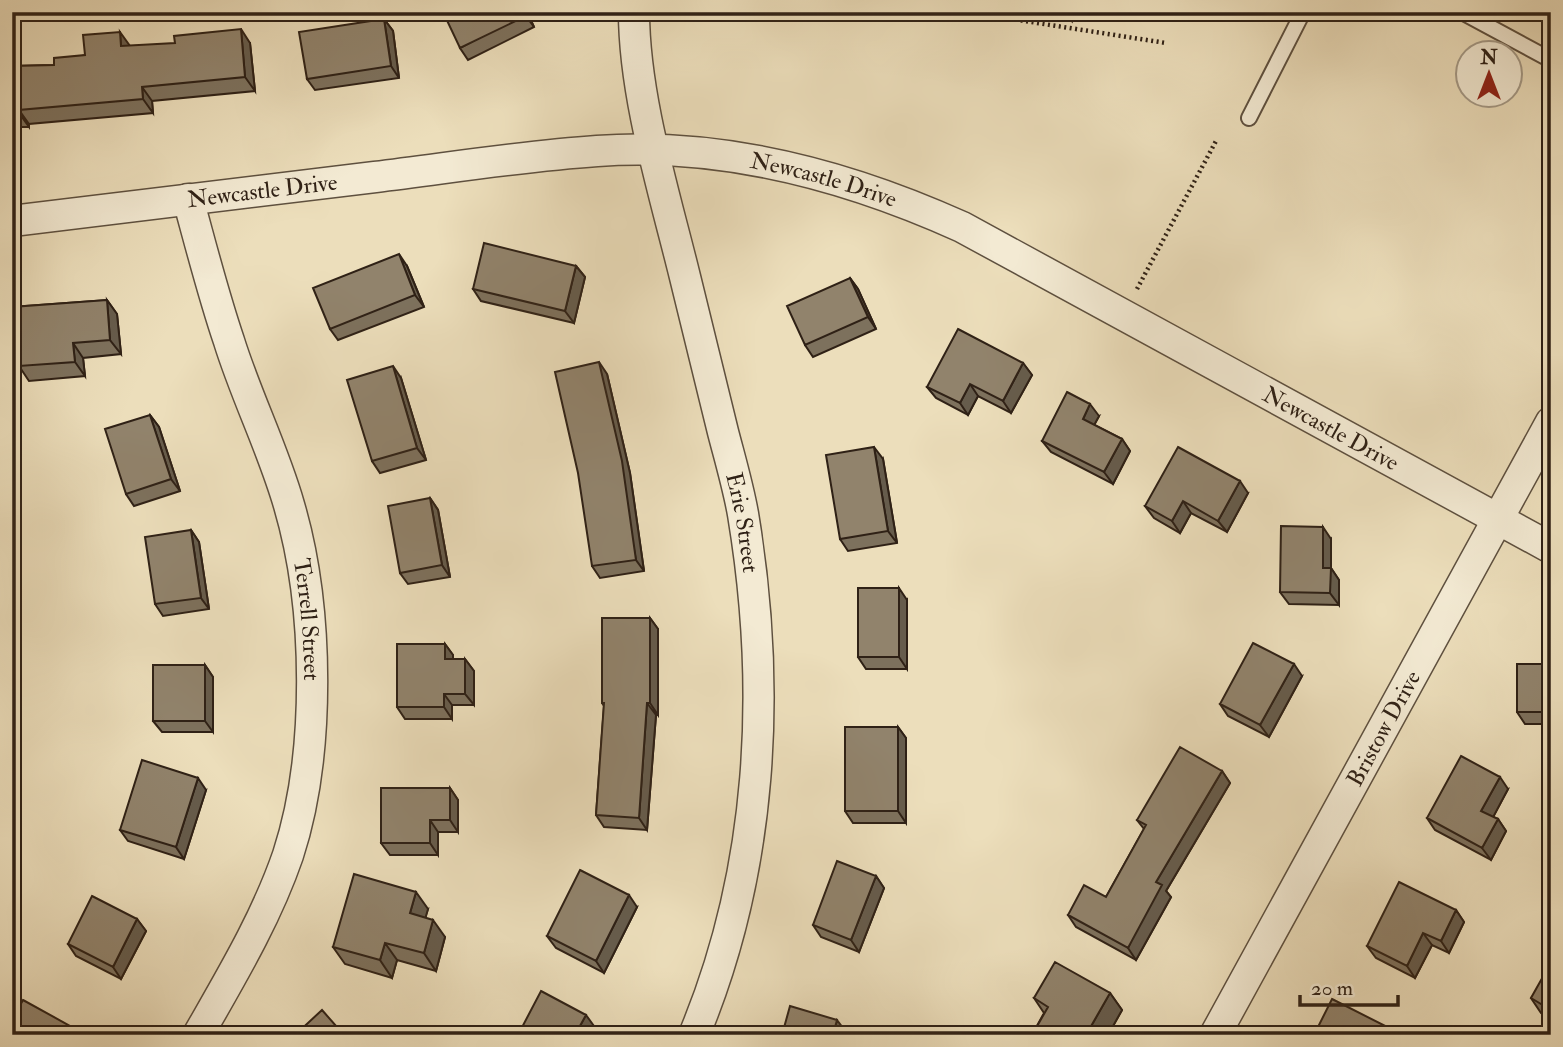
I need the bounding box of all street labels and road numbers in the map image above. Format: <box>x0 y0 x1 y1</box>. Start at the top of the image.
street label: Newcastle Drive <box>748 146 901 214</box>
street label: Newcastle Drive <box>185 167 339 214</box>
street label: Newcastle Drive <box>1258 379 1404 477</box>
street label: Erie Street <box>720 469 766 574</box>
street label: Terrell Street <box>287 556 327 681</box>
street label: Bristow Drive <box>1340 665 1427 791</box>

